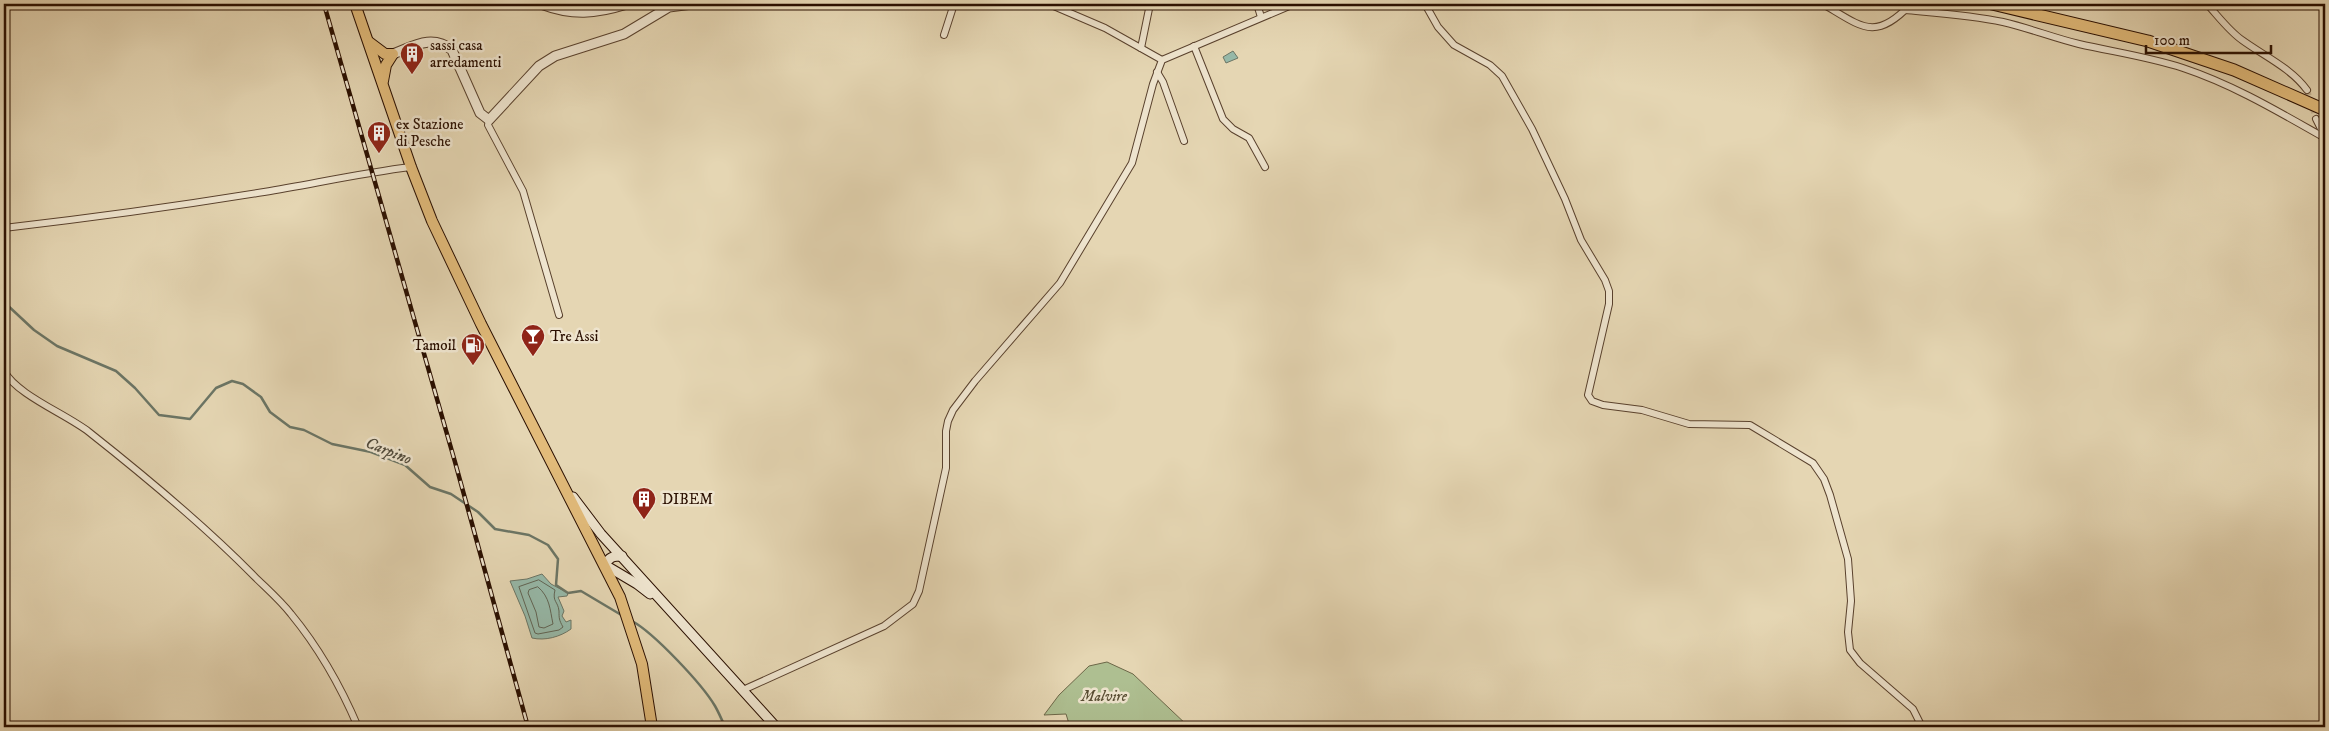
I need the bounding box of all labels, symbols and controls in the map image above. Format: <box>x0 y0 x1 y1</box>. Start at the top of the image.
scale bar <box>2146 22 2272 54</box>
text: 100 m <box>2154 31 2190 50</box>
place label: sassi casa arredamenti <box>430 36 502 72</box>
building icon: sassi casa arredamenti <box>399 41 425 75</box>
place label: ex Stazione di Pesche <box>396 115 464 151</box>
building icon: ex Stazione di Pesche <box>366 120 392 154</box>
bar icon: Tre Assi <box>520 323 546 357</box>
place label: Tre Assi <box>550 327 598 346</box>
fuel station icon: Tamoil <box>460 332 486 366</box>
place label: Tamoil <box>413 336 456 355</box>
water label: Carpino <box>363 433 415 469</box>
building icon: DIBEM <box>631 486 657 520</box>
place label: DIBEM <box>662 490 713 509</box>
park label: Malvire <box>1080 687 1128 706</box>

